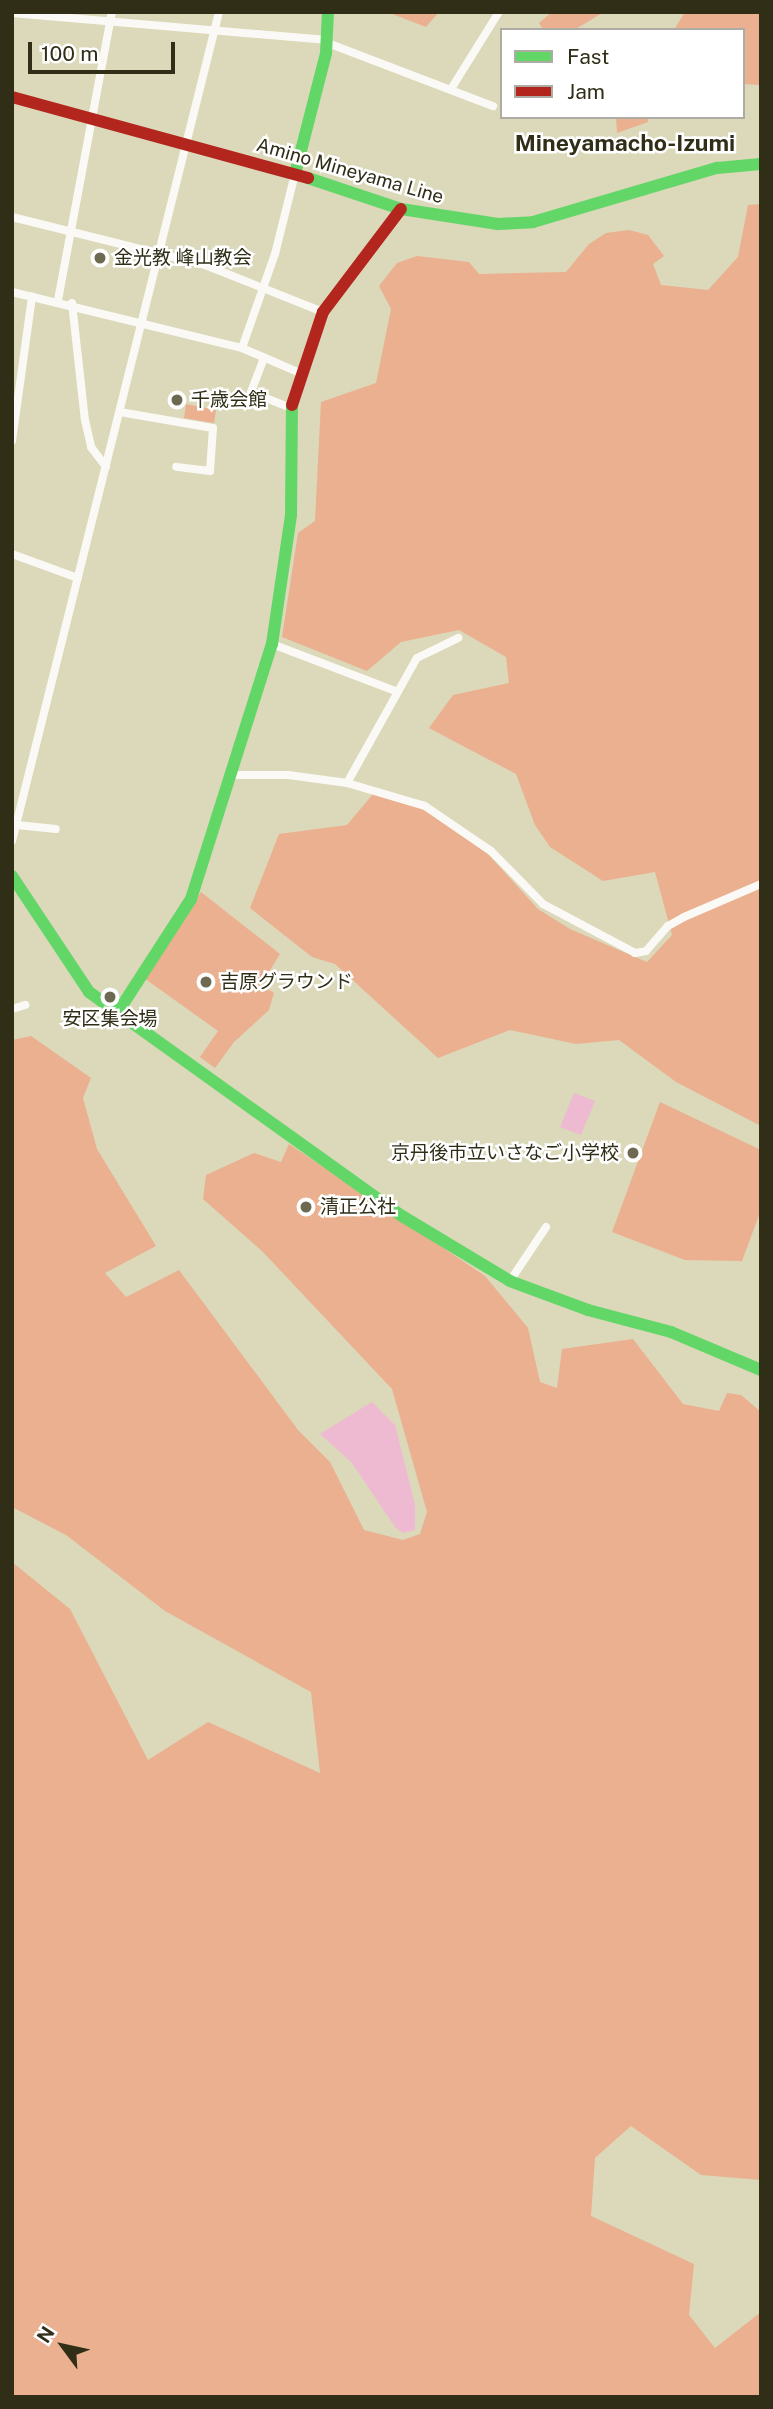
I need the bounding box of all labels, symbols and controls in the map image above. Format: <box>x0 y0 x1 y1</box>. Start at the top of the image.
scale bar <box>32 28 178 72</box>
legend <box>500 28 745 119</box>
text: 100 m <box>41 41 98 66</box>
text: Fast <box>567 44 609 69</box>
text: Jam <box>567 79 605 104</box>
district label: Mineyamacho-Izumi <box>515 129 735 157</box>
street label: Amino Mineyama Line <box>254 133 446 209</box>
place label: 金光教 峰山教会 <box>114 247 252 269</box>
marker: 金光教 峰山教会 <box>92 250 108 266</box>
place label: 千歳会館 <box>191 389 267 411</box>
marker: 千歳会館 <box>169 392 185 408</box>
place label: 吉原グラウンド <box>220 971 353 993</box>
marker: 吉原グラウンド <box>198 974 214 990</box>
marker: 安区集会場 <box>102 989 118 1005</box>
place label: 安区集会場 <box>63 1008 157 1030</box>
place label: 京丹後市立いさなご小学校 <box>391 1142 619 1164</box>
marker: 京丹後市立いさなご小学校 <box>625 1145 641 1161</box>
place label: 清正公社 <box>320 1196 396 1218</box>
marker: 清正公社 <box>298 1199 314 1215</box>
north arrow <box>28 2311 98 2381</box>
text: N <box>32 2322 59 2347</box>

